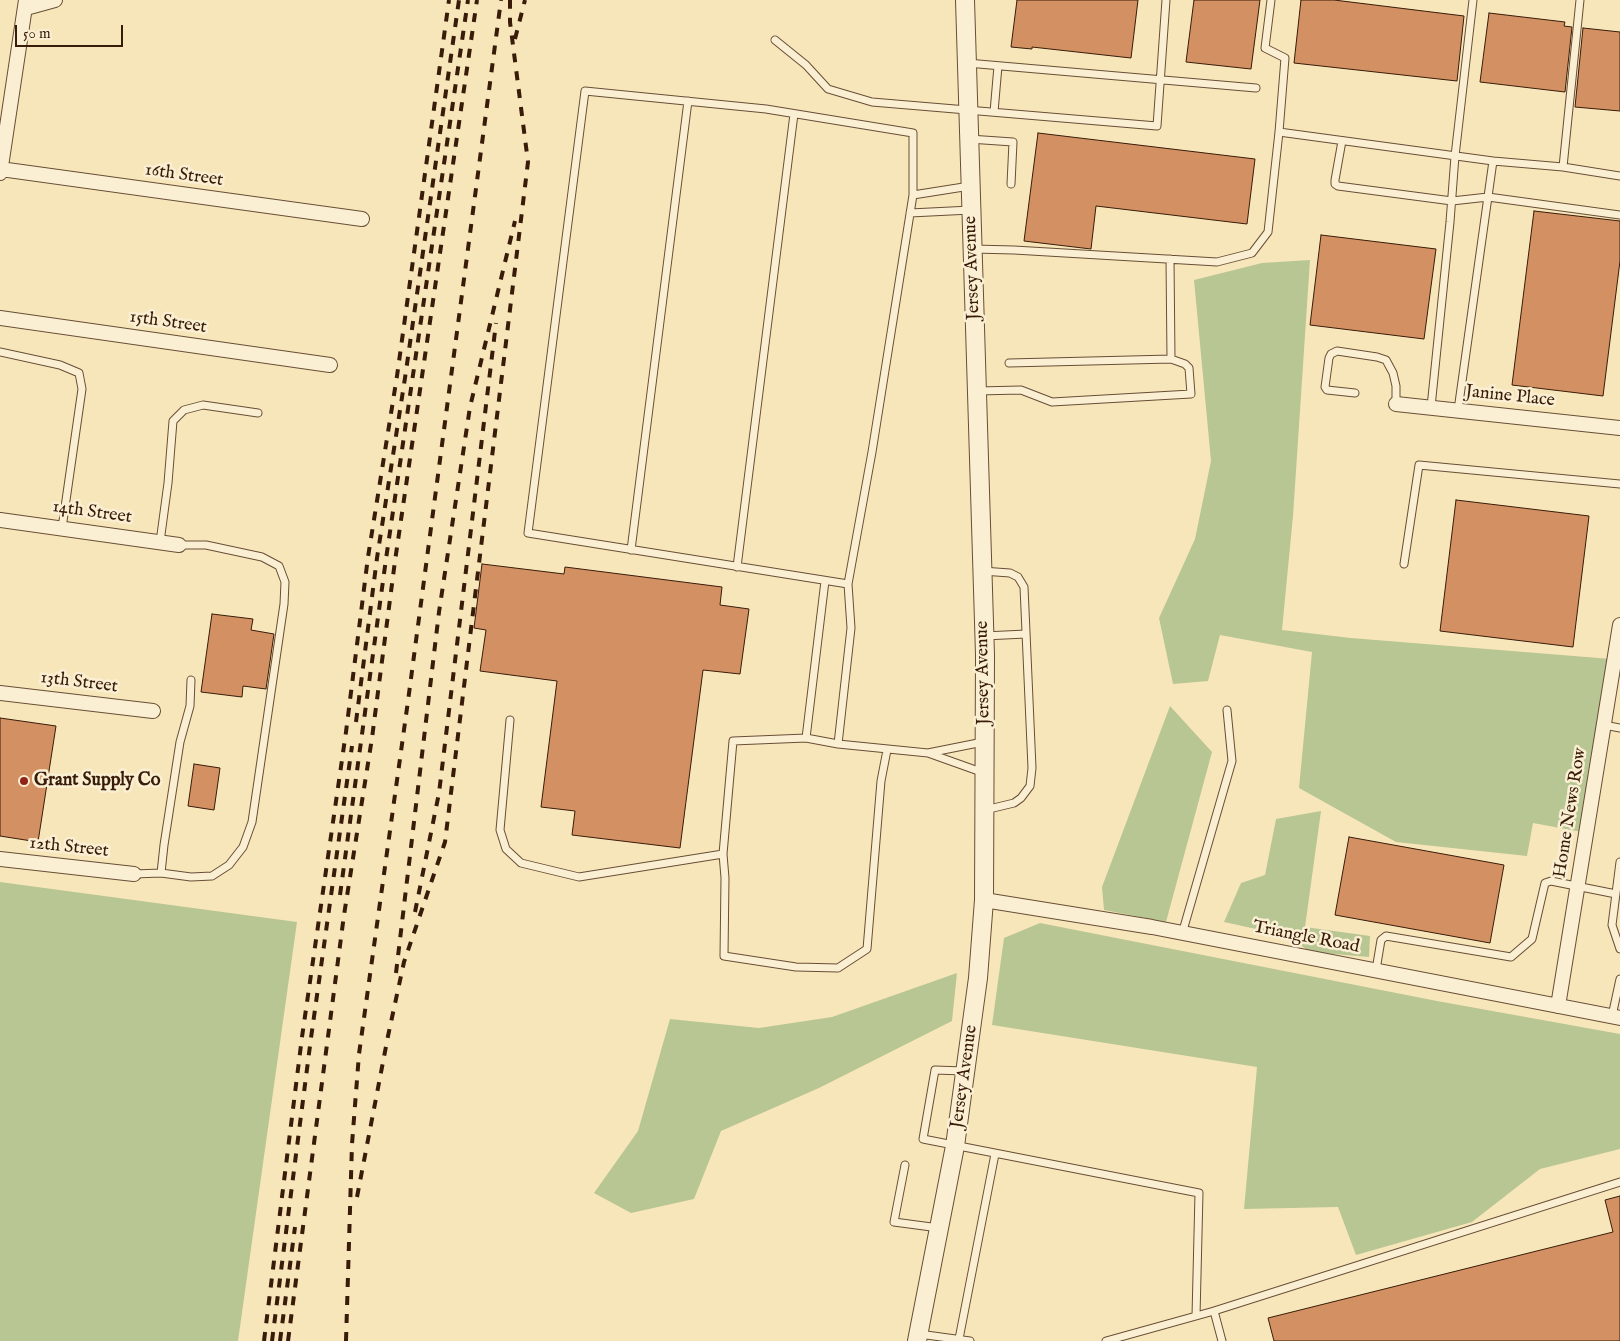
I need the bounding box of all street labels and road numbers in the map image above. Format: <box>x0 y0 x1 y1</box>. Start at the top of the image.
street label: 16th Street <box>144 160 224 192</box>
street label: Jersey Avenue <box>960 216 986 320</box>
street label: 15th Street <box>128 307 208 339</box>
street label: Janine Place <box>1464 382 1556 412</box>
street label: 14th Street <box>51 497 133 529</box>
street label: Jersey Avenue <box>972 621 996 725</box>
street label: 13th Street <box>39 668 119 698</box>
street label: Home News Row <box>1550 746 1592 880</box>
street label: 12th Street <box>28 833 110 863</box>
street label: Triangle Road <box>1251 917 1361 959</box>
street label: Jersey Avenue <box>947 1024 983 1130</box>

